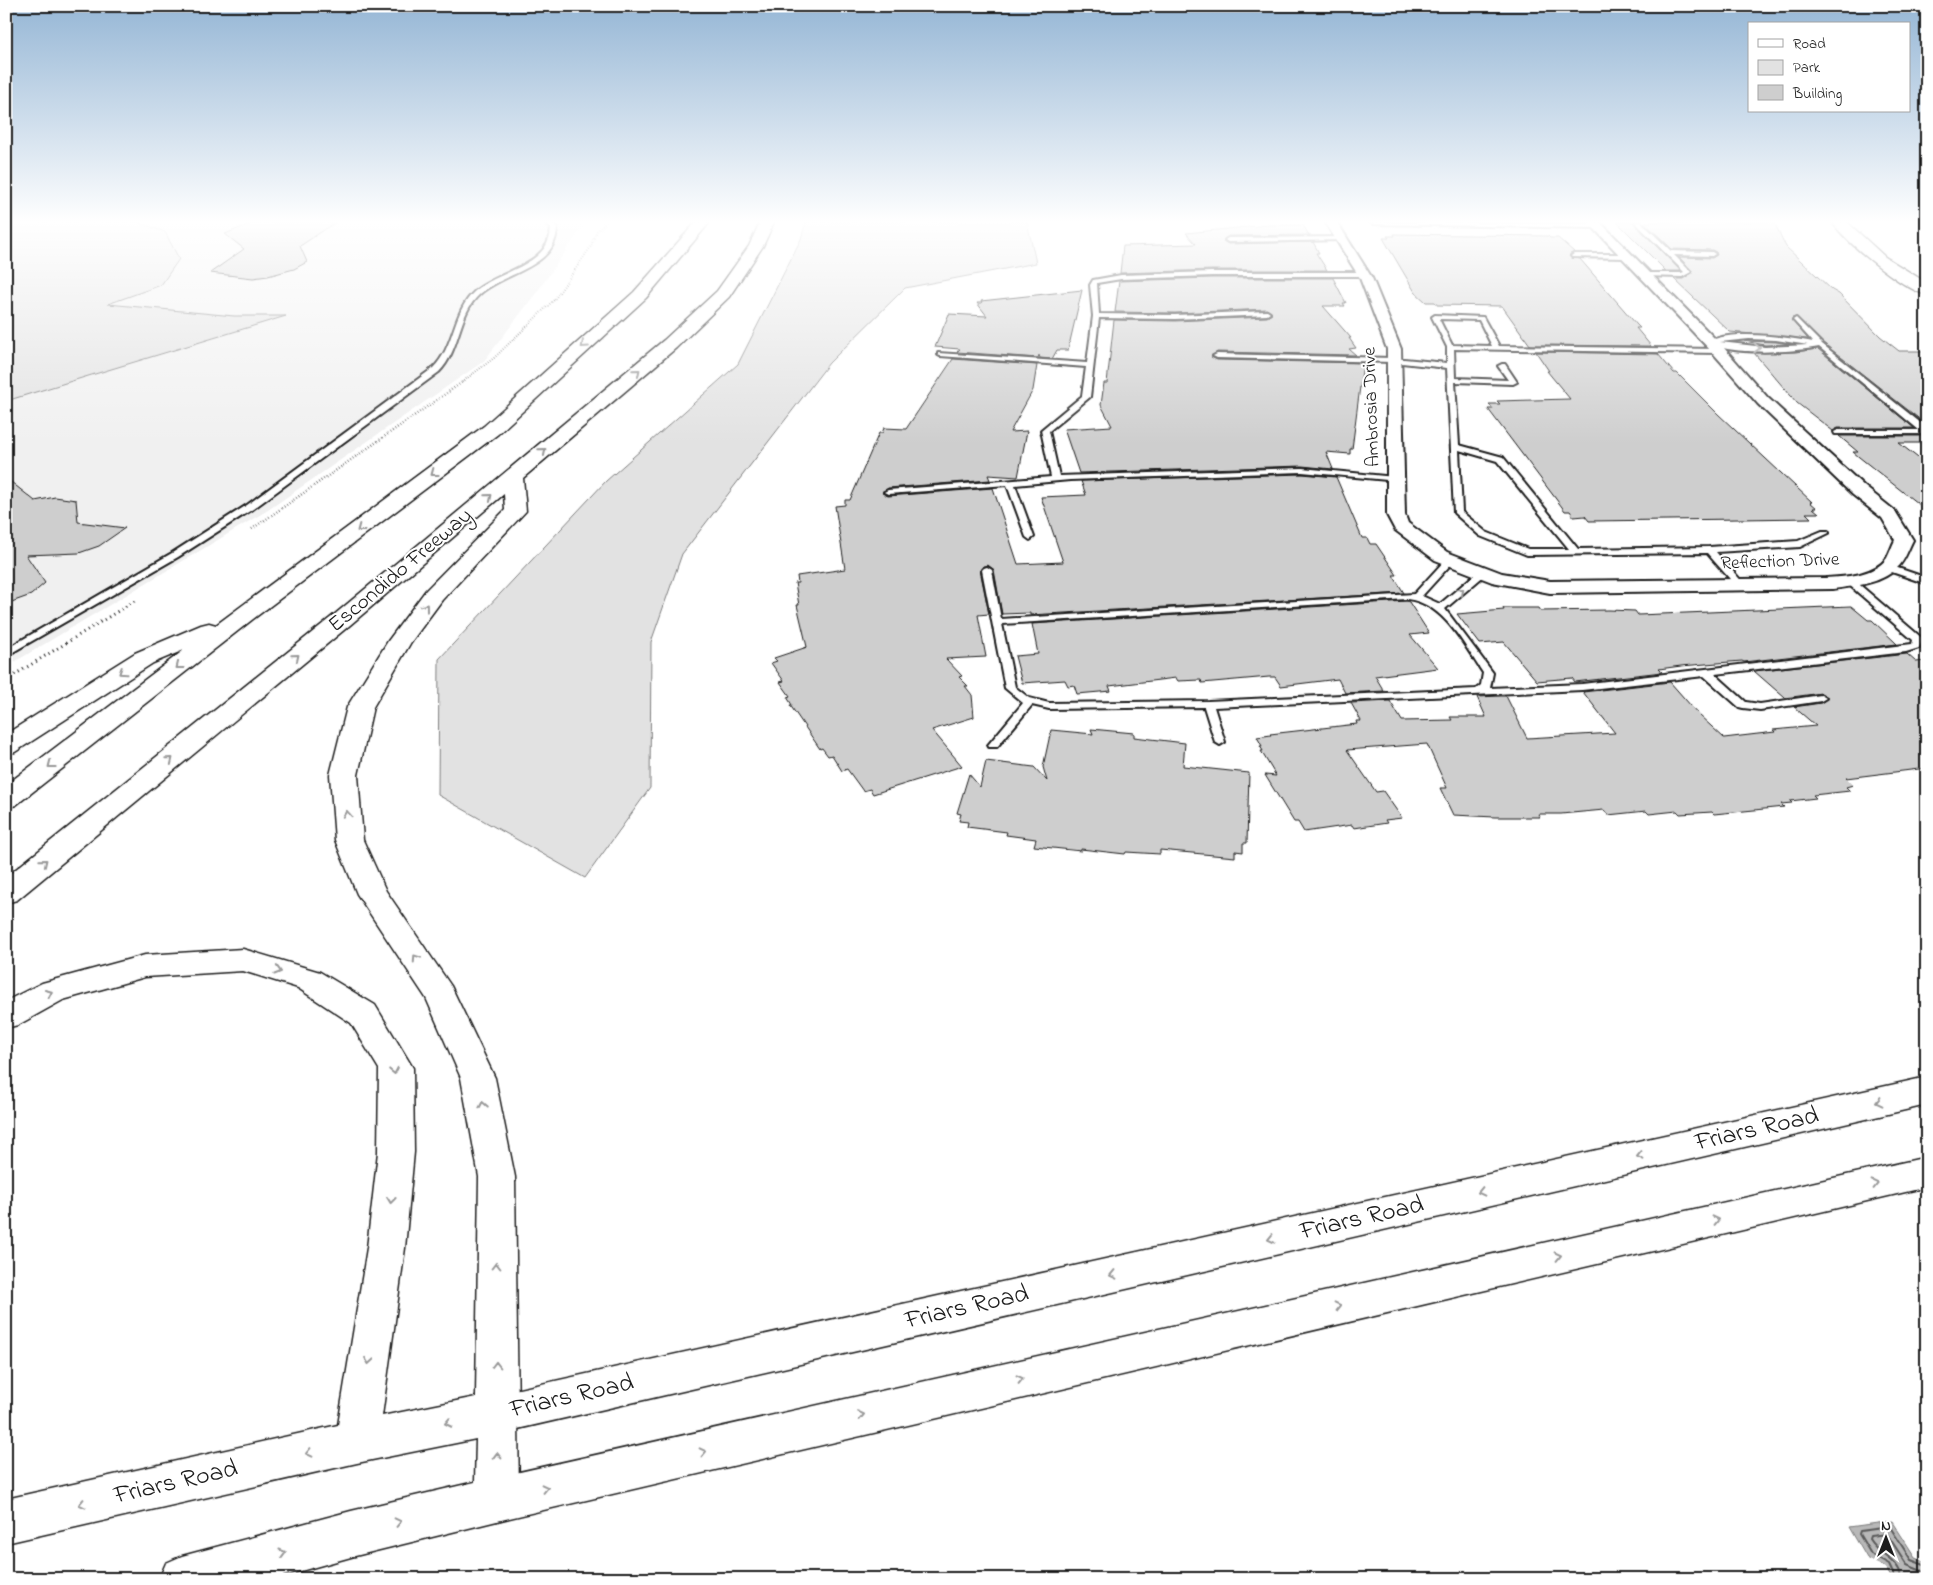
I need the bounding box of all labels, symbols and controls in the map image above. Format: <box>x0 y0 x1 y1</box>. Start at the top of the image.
legend <box>1748 22 1910 112</box>
text: Road <box>1793 33 1826 55</box>
text: Park <box>1793 57 1821 79</box>
text: Building <box>1792 83 1842 106</box>
one-way arrow <box>581 339 590 348</box>
one-way arrow <box>1754 343 1761 353</box>
street label: Ambrosia Drive <box>1356 346 1388 467</box>
one-way arrow <box>632 368 641 377</box>
one-way arrow <box>537 449 546 457</box>
one-way arrow <box>430 467 440 476</box>
one-way arrow <box>483 494 492 503</box>
street label: Escondido Freeway <box>322 501 481 642</box>
one-way arrow <box>356 523 366 532</box>
street label: Reflection Drive <box>1720 546 1840 578</box>
one-way arrow <box>1456 588 1465 597</box>
one-way arrow <box>419 604 428 613</box>
one-way arrow <box>290 655 299 663</box>
one-way arrow <box>176 660 185 668</box>
one-way arrow <box>118 665 127 675</box>
one-way arrow <box>164 757 173 765</box>
one-way arrow <box>47 759 56 768</box>
one-way arrow <box>342 810 353 818</box>
one-way arrow <box>38 860 47 868</box>
one-way arrow <box>413 955 422 964</box>
one-way arrow <box>273 965 281 975</box>
one-way arrow <box>44 989 53 1000</box>
one-way arrow <box>388 1067 399 1076</box>
one-way arrow <box>1875 1096 1884 1107</box>
street label: Friars Road <box>1690 1097 1823 1163</box>
one-way arrow <box>478 1101 488 1110</box>
one-way arrow <box>1635 1150 1644 1161</box>
one-way arrow <box>1870 1179 1879 1189</box>
street label: Friars Road <box>1295 1186 1428 1252</box>
one-way arrow <box>1477 1186 1486 1197</box>
one-way arrow <box>386 1197 397 1205</box>
one-way arrow <box>1712 1215 1721 1226</box>
one-way arrow <box>1267 1233 1276 1244</box>
one-way arrow <box>1554 1251 1562 1262</box>
one-way arrow <box>491 1262 501 1270</box>
one-way arrow <box>1108 1269 1117 1280</box>
street label: Friars Road <box>900 1275 1033 1341</box>
one-way arrow <box>1333 1301 1342 1312</box>
one-way arrow <box>364 1357 374 1366</box>
one-way arrow <box>491 1361 501 1368</box>
street label: Friars Road <box>505 1364 638 1430</box>
one-way arrow <box>1015 1374 1024 1385</box>
one-way arrow <box>857 1410 866 1421</box>
one-way arrow <box>444 1418 453 1428</box>
one-way arrow <box>305 1447 313 1458</box>
one-way arrow <box>698 1447 707 1457</box>
street label: Friars Road <box>109 1450 242 1516</box>
one-way arrow <box>491 1452 502 1460</box>
one-way arrow <box>540 1483 549 1494</box>
one-way arrow <box>78 1498 87 1509</box>
north arrow <box>1860 1512 1910 1562</box>
text: N <box>1881 1516 1891 1537</box>
one-way arrow <box>394 1517 403 1528</box>
one-way arrow <box>278 1548 287 1559</box>

